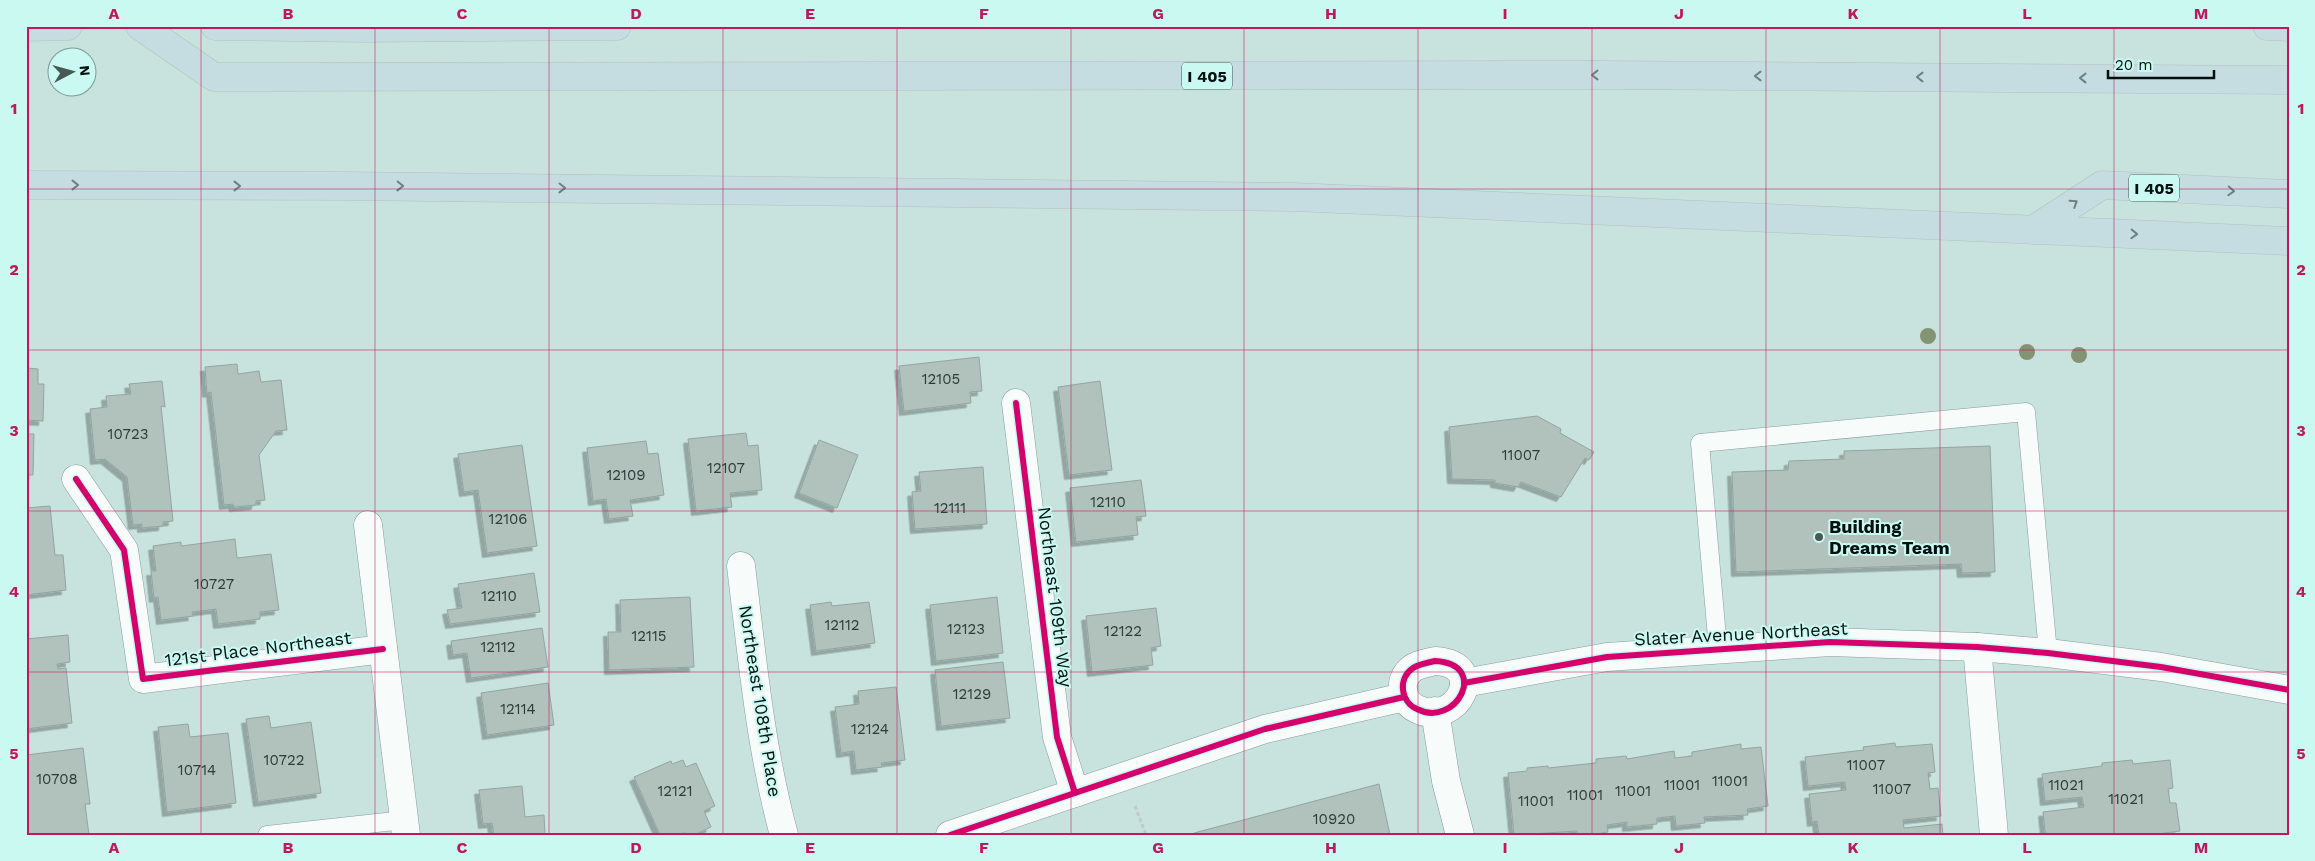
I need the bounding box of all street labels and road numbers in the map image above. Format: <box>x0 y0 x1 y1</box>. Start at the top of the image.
road number: I 405 <box>1182 62 1232 90</box>
road number: I 405 <box>2129 174 2179 202</box>
street label: Northeast 109th Way <box>1034 505 1077 689</box>
street label: Northeast 108th Place <box>735 603 786 798</box>
street label: Slater Avenue Northeast <box>1634 617 1849 650</box>
street label: 121st Place Northeast <box>163 627 353 670</box>

